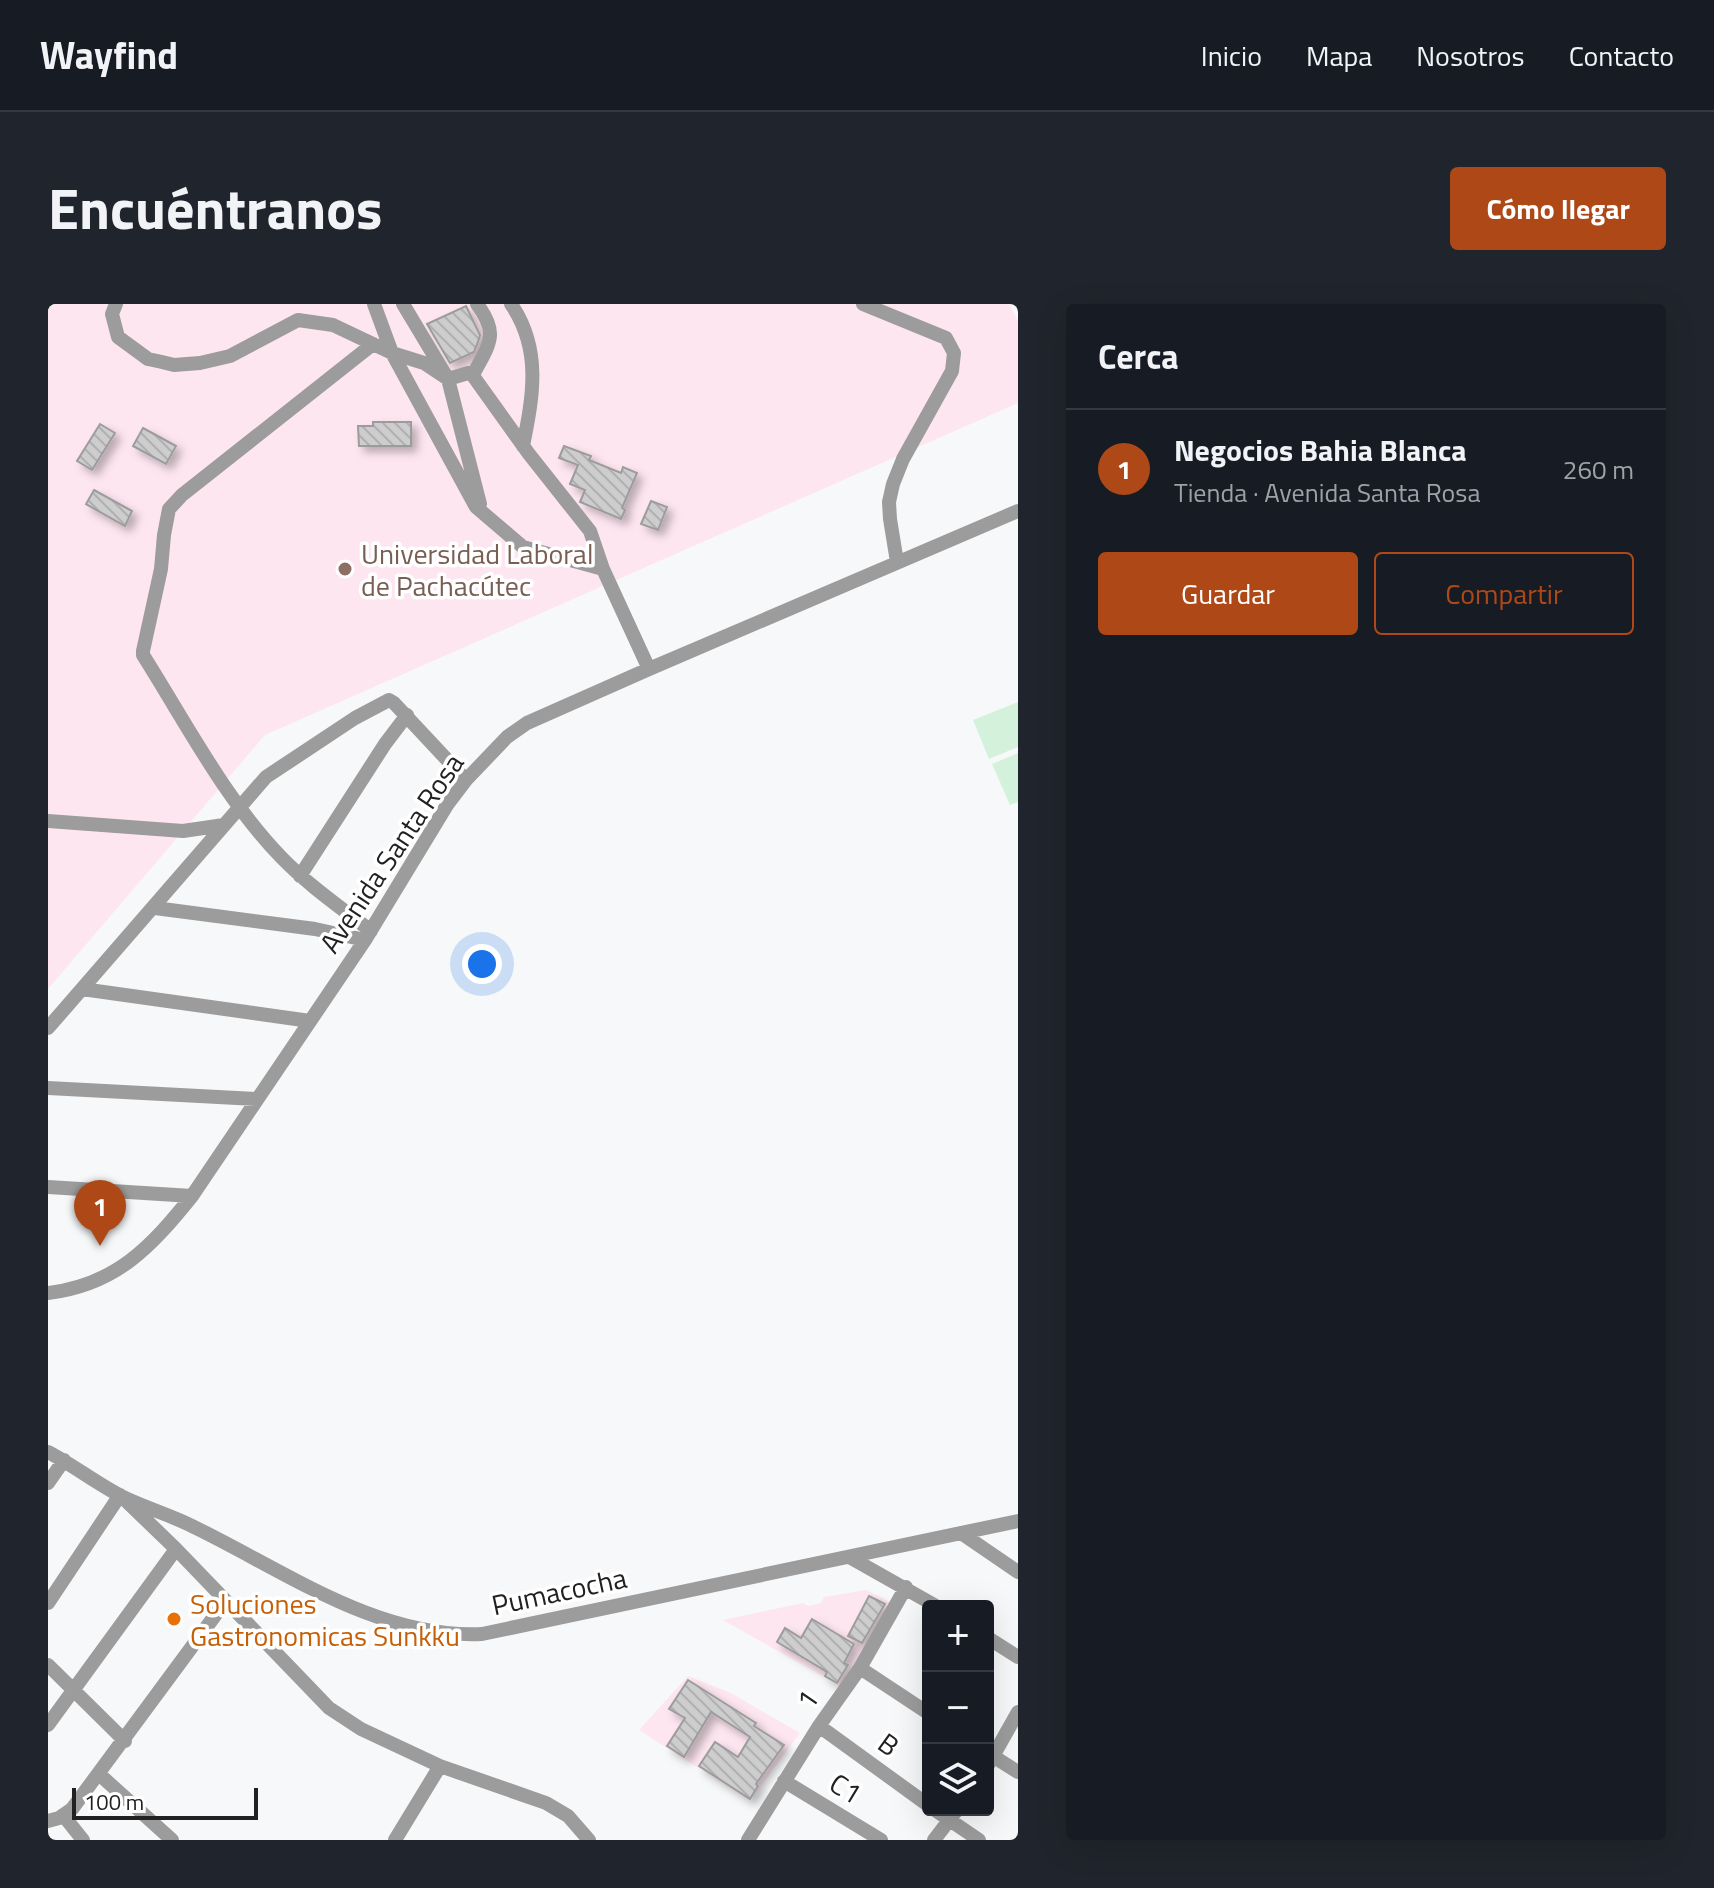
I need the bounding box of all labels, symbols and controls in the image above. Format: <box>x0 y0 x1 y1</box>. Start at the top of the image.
text: Wayfind <box>40 26 178 84</box>
text: Inicio <box>1201 34 1262 77</box>
text: Mapa <box>1306 34 1372 77</box>
text: Nosotros <box>1416 34 1525 77</box>
text: Contacto <box>1569 34 1674 77</box>
text: Encuéntranos <box>48 166 383 251</box>
button: Cómo llegar <box>1450 167 1666 250</box>
text: Cerca <box>1098 330 1179 382</box>
text: Negocios Bahia Blanca <box>1174 427 1467 473</box>
text: 1 <box>1117 450 1131 489</box>
text: 260 m <box>1563 450 1634 489</box>
text: Tienda · Avenida Santa Rosa <box>1174 473 1480 512</box>
place label: Universidad Laboral de Pachacútec <box>361 532 593 607</box>
button: Guardar <box>1098 552 1358 635</box>
button: Compartir <box>1374 552 1634 635</box>
marker: Universidad Laboral de Pachacútec <box>336 560 354 578</box>
street label: Avenida Santa Rosa <box>308 745 474 961</box>
your location <box>462 944 502 984</box>
pin: 1 <box>74 1180 126 1246</box>
street label: Pumacocha <box>488 1556 630 1626</box>
place label: Soluciones Gastronomicas Sunkku <box>190 1582 460 1657</box>
map controls <box>922 1600 994 1816</box>
button: + <box>922 1600 994 1672</box>
marker: Soluciones Gastronomicas Sunkku <box>165 1610 183 1628</box>
button: − <box>922 1672 994 1744</box>
street label: 1 <box>785 1680 829 1718</box>
street label: B <box>869 1722 909 1766</box>
button: layers <box>922 1744 994 1816</box>
street label: C1 <box>822 1762 870 1814</box>
scale bar <box>72 1784 258 1820</box>
text: 100 m <box>84 1785 144 1819</box>

